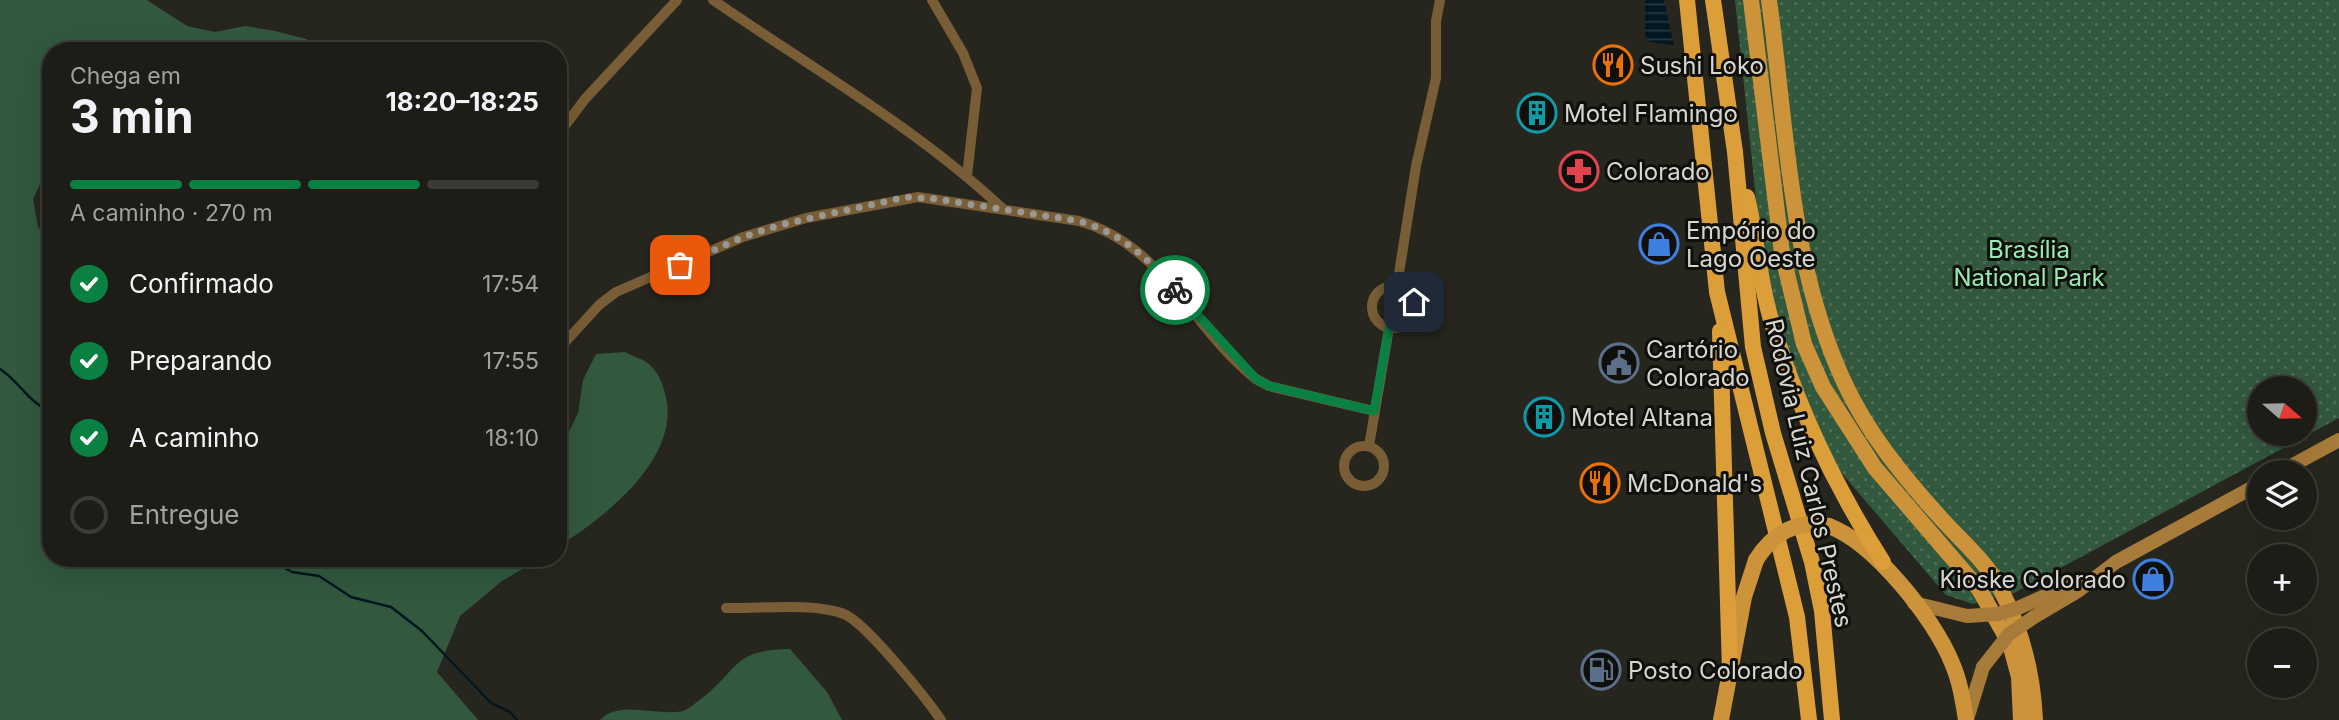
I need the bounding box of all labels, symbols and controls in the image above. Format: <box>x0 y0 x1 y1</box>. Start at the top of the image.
restaurant icon: Sushi Loko <box>1592 44 1634 86</box>
place label: Sushi Loko <box>1640 51 1764 80</box>
text: Chega em <box>70 62 181 90</box>
text: 18:20–18:25 <box>385 86 539 117</box>
text: 3 min <box>70 88 194 144</box>
building icon: Motel Flamingo <box>1516 92 1558 134</box>
place label: Motel Flamingo <box>1564 99 1738 128</box>
pharmacy icon: Colorado <box>1558 150 1600 192</box>
place label: Colorado <box>1606 157 1710 186</box>
text: A caminho · 270 m <box>70 199 273 227</box>
place label: Empório do Lago Oeste <box>1686 216 1816 273</box>
shop icon: Empório do Lago Oeste <box>1638 223 1680 265</box>
pin <box>650 235 710 295</box>
park label: Brasília National Park <box>1953 235 2105 292</box>
icon: bag <box>661 246 699 284</box>
courier <box>1140 255 1210 325</box>
icon: check <box>70 265 108 303</box>
text: Confirmado <box>129 268 274 299</box>
text: 17:54 <box>482 270 539 298</box>
icon: bike <box>1156 271 1194 309</box>
pin <box>1384 272 1444 332</box>
icon: home <box>1395 283 1433 321</box>
street label: Rodovia Luiz Carlos Prestes <box>1759 316 1859 630</box>
place label: Cartório Colorado <box>1646 335 1750 392</box>
icon: check <box>70 342 108 380</box>
public building icon: Cartório Colorado <box>1598 342 1640 384</box>
text: Preparando <box>129 345 272 376</box>
text: 17:55 <box>483 347 539 375</box>
north arrow <box>2247 376 2317 446</box>
map controls <box>2247 376 2317 698</box>
building icon: Motel Altana <box>1523 396 1565 438</box>
place label: Motel Altana <box>1571 403 1713 432</box>
icon: check <box>70 419 108 457</box>
text: A caminho <box>129 422 259 453</box>
text: 18:10 <box>485 424 539 452</box>
button: layers <box>2247 460 2317 530</box>
restaurant icon: McDonald's <box>1579 462 1621 504</box>
place label: McDonald's <box>1627 469 1762 498</box>
text: Entregue <box>129 499 240 530</box>
button: + <box>2247 544 2317 614</box>
shop icon: Kioske Colorado <box>2132 558 2174 600</box>
place label: Kioske Colorado <box>1940 565 2126 594</box>
button: − <box>2247 628 2317 698</box>
fuel station icon: Posto Colorado <box>1580 649 1622 691</box>
place label: Posto Colorado <box>1628 656 1803 685</box>

